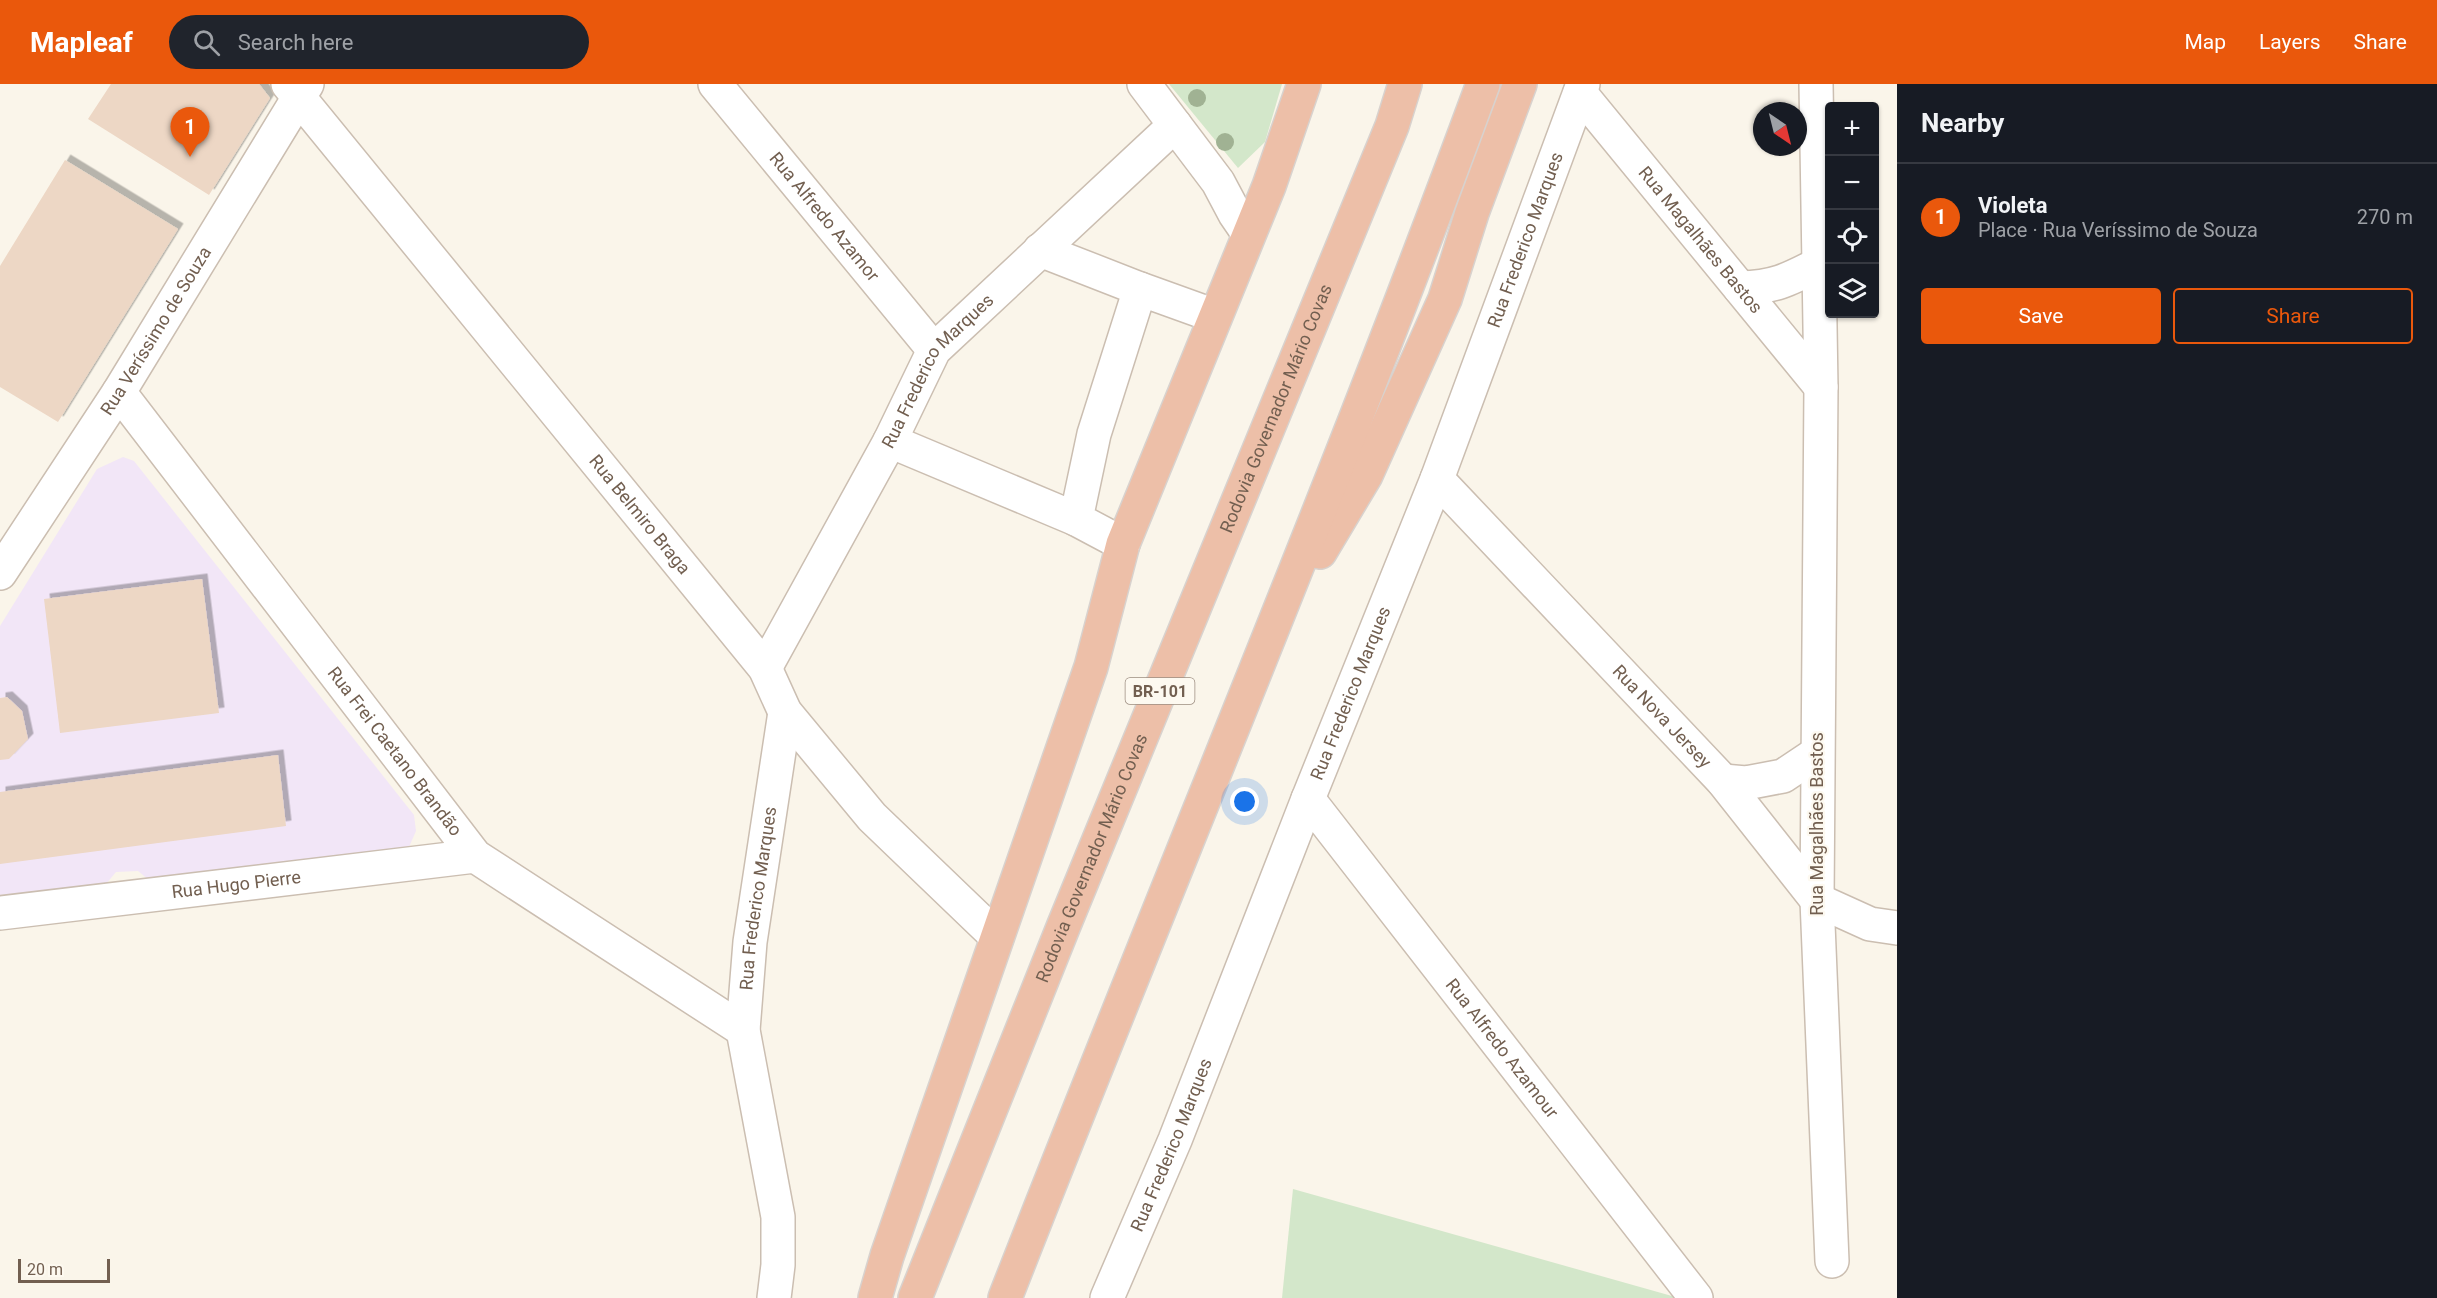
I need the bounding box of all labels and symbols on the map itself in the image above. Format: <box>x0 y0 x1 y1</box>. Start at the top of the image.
north arrow <box>1753 102 1807 156</box>
pin: 1 <box>170 107 210 157</box>
street label: Rua Alfredo Azamor <box>765 148 884 285</box>
street label: Rua Frederico Marques <box>1483 149 1567 330</box>
street label: Rua Magalhães Bastos <box>1634 162 1767 317</box>
street label: Rua Veríssimo de Souza <box>96 243 215 419</box>
street label: Rodovia Governador Mário Covas <box>1215 281 1336 536</box>
street label: Rua Frederico Marques <box>877 289 997 452</box>
street label: Rua Belmiro Braga <box>585 450 695 578</box>
street label: Rua Frederico Marques <box>1306 603 1395 783</box>
street label: Rua Nova Jersey <box>1609 660 1716 772</box>
street label: Rua Frei Caetano Brandão <box>324 662 467 840</box>
road number: BR-101 <box>1126 678 1194 704</box>
street label: Rodovia Governador Mário Covas <box>1031 731 1151 985</box>
street label: Rua Magalhães Bastos <box>1806 732 1827 916</box>
your location <box>1230 787 1259 816</box>
street label: Rua Frederico Marques <box>735 805 780 991</box>
street label: Rua Hugo Pierre <box>171 866 302 902</box>
street label: Rua Alfredo Azamour <box>1442 974 1563 1122</box>
street label: Rua Frederico Marques <box>1126 1055 1216 1235</box>
scale bar <box>18 1256 110 1284</box>

